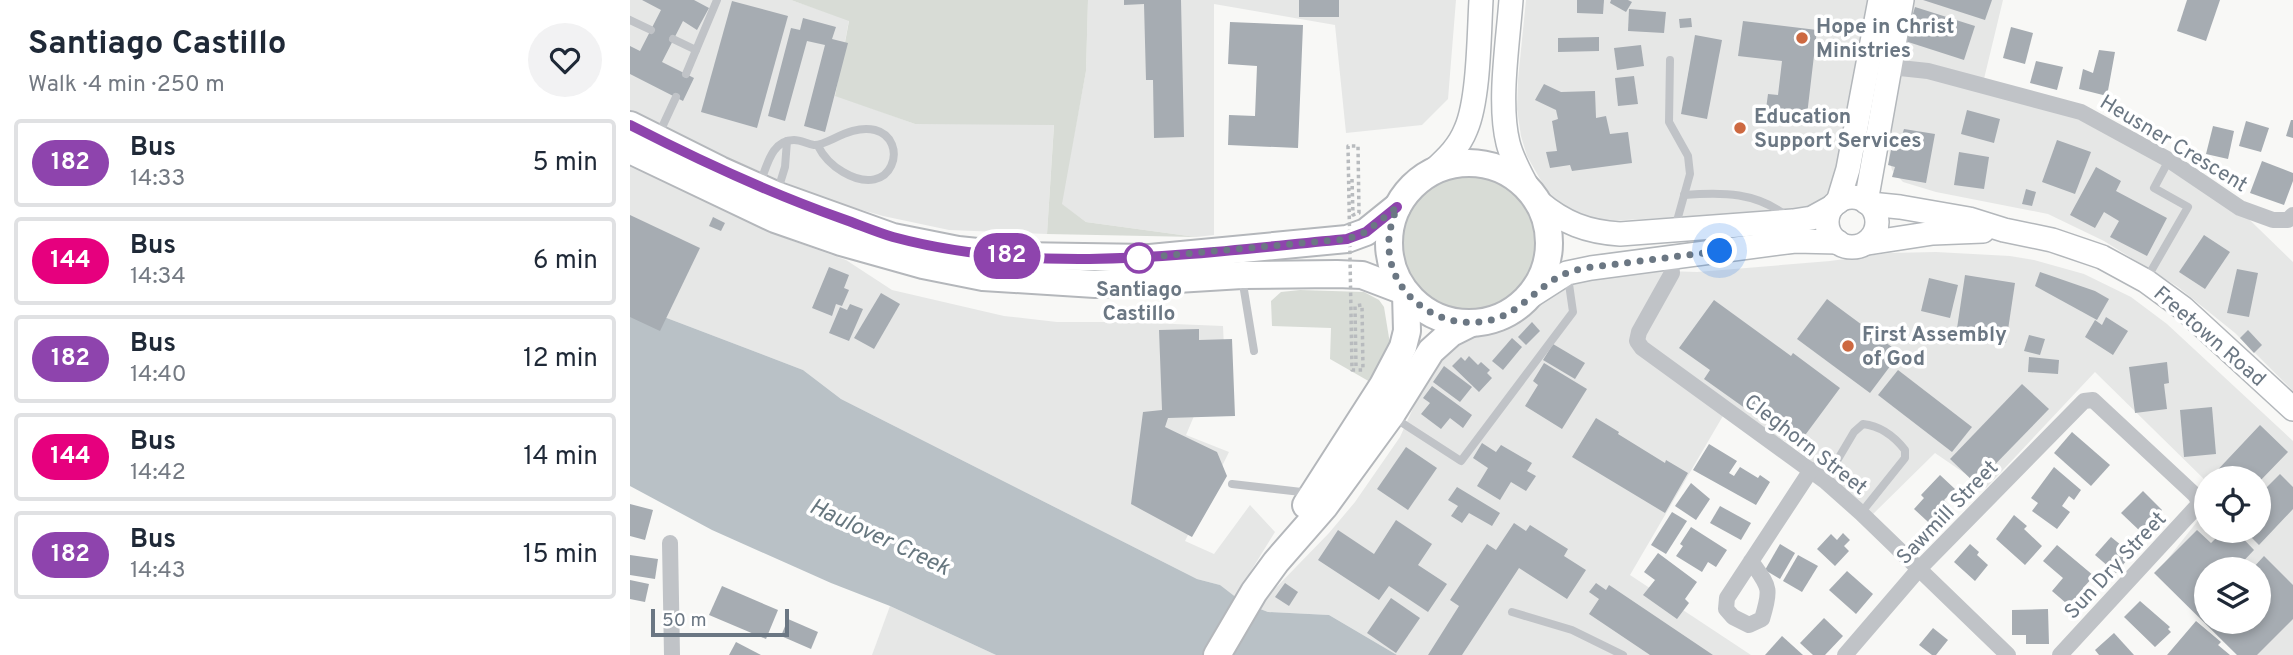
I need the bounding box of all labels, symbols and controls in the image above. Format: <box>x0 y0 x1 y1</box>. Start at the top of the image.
place label: Hope in Christ Ministries <box>1816 14 1955 65</box>
button: heart <box>528 23 602 97</box>
text: Santiago Castillo <box>28 24 286 66</box>
marker: Hope in Christ Ministries <box>1794 30 1810 46</box>
text: Walk · 4 min · 250 m <box>28 71 225 100</box>
street label: Heusner Crescent <box>2094 89 2252 199</box>
place label: Education Support Services <box>1754 104 1922 155</box>
marker: Education Support Services <box>1732 120 1748 136</box>
text: Bus <box>130 132 176 165</box>
text: 5 min <box>532 147 598 180</box>
text: 182 <box>51 148 90 178</box>
text: 14:33 <box>130 165 185 194</box>
text: Bus <box>130 230 176 263</box>
line badge: 182 <box>967 233 1047 279</box>
your location <box>1702 233 1737 268</box>
text: 182 <box>988 241 1026 271</box>
marker: Santiago Castillo <box>1124 243 1154 273</box>
text: 6 min <box>533 245 598 278</box>
text: 144 <box>50 246 91 276</box>
text: 14:34 <box>130 263 186 292</box>
place label: Santiago Castillo <box>1096 277 1182 328</box>
street label: Freetown Road <box>2147 281 2271 393</box>
place label: First Assembly of God <box>1862 322 2007 373</box>
text: Bus <box>130 328 176 361</box>
marker: First Assembly of God <box>1840 338 1856 354</box>
text: 12 min <box>523 343 598 376</box>
text: 182 <box>51 344 90 374</box>
text: 14:40 <box>130 361 187 390</box>
street label: Cleghorn Street <box>1738 389 1872 502</box>
text: Bus <box>130 426 176 459</box>
text: 14 min <box>523 441 598 474</box>
text: 144 <box>50 442 91 472</box>
street label: Sawmill Street <box>1891 455 2005 571</box>
text: 14:42 <box>130 459 186 488</box>
map controls <box>2194 466 2271 634</box>
button: locate <box>2194 466 2271 543</box>
water label: Haulover Creek <box>804 493 954 584</box>
street label: Sun Dry Street <box>2059 506 2173 626</box>
text: Bus <box>130 524 176 557</box>
text: 15 min <box>523 539 598 572</box>
text: 182 <box>51 540 90 570</box>
text: 14:43 <box>130 557 186 586</box>
button: layers <box>2194 557 2271 634</box>
scale bar <box>651 606 789 638</box>
text: 50 m <box>662 609 707 633</box>

